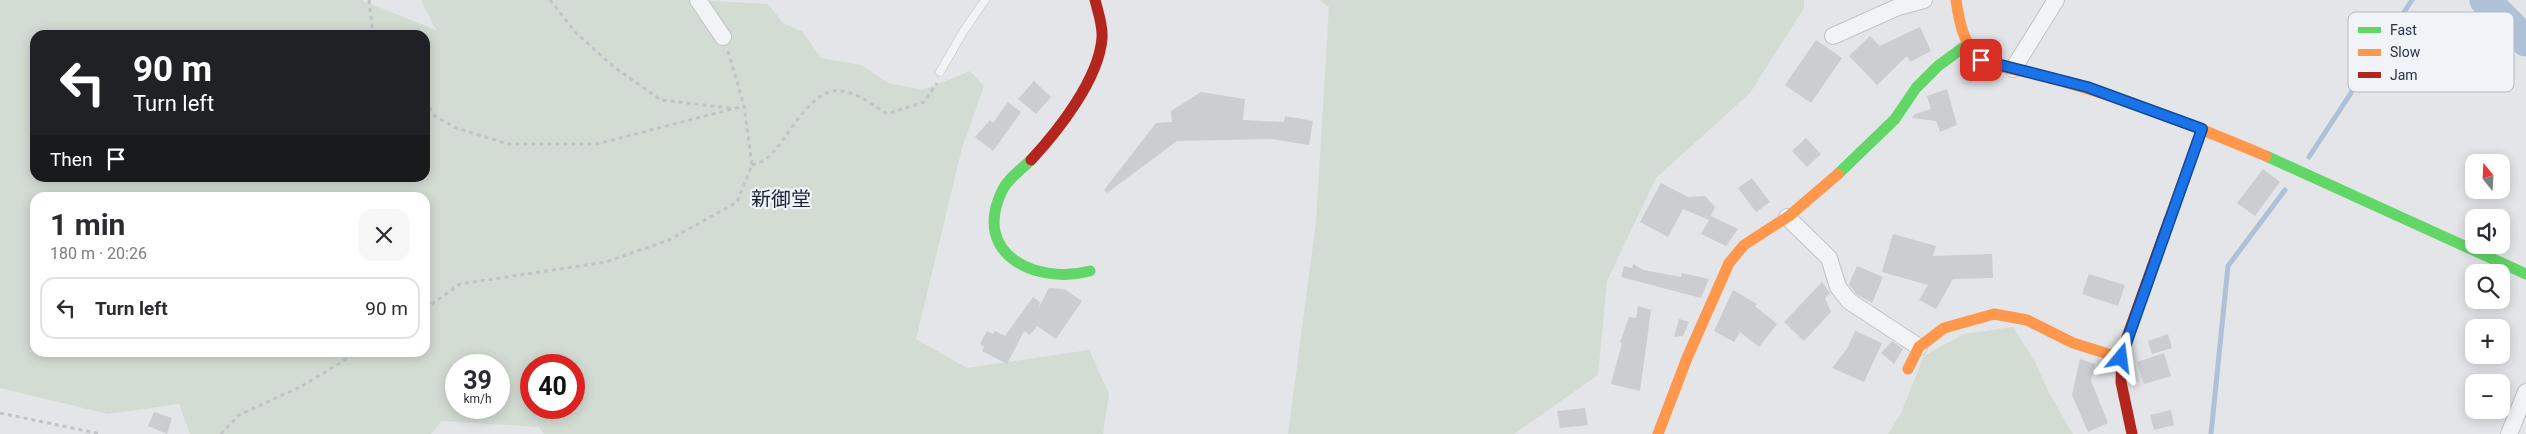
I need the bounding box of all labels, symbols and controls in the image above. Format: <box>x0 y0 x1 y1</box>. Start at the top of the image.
legend <box>2348 12 2514 92</box>
text: Fast <box>2390 22 2417 38</box>
pin <box>1960 39 2002 81</box>
text: Slow <box>2390 44 2421 60</box>
icon: arrive <box>1967 46 1995 74</box>
text: 90 m <box>133 49 212 90</box>
icon: left <box>50 50 115 115</box>
text: Jam <box>2390 67 2418 83</box>
text: Turn left <box>133 91 214 116</box>
icon: arrive <box>102 145 130 173</box>
text: Then <box>50 148 92 171</box>
north arrow <box>2465 154 2510 199</box>
map controls <box>2465 154 2510 419</box>
district label: 新御堂 <box>751 187 811 211</box>
text: 1 min <box>50 207 125 242</box>
button: close <box>358 209 410 261</box>
button: sound <box>2465 209 2510 254</box>
text: 180 m · 20:26 <box>50 244 147 263</box>
button: search <box>2465 264 2510 309</box>
icon: left <box>52 294 80 322</box>
text: Turn left <box>95 297 168 320</box>
text: 90 m <box>365 297 408 320</box>
button: + <box>2465 319 2510 364</box>
position arrow <box>2094 331 2146 383</box>
speed limit sign: 40 <box>520 354 585 419</box>
text: 39 <box>463 366 492 395</box>
button: − <box>2465 374 2510 419</box>
text: km/h <box>463 392 492 406</box>

